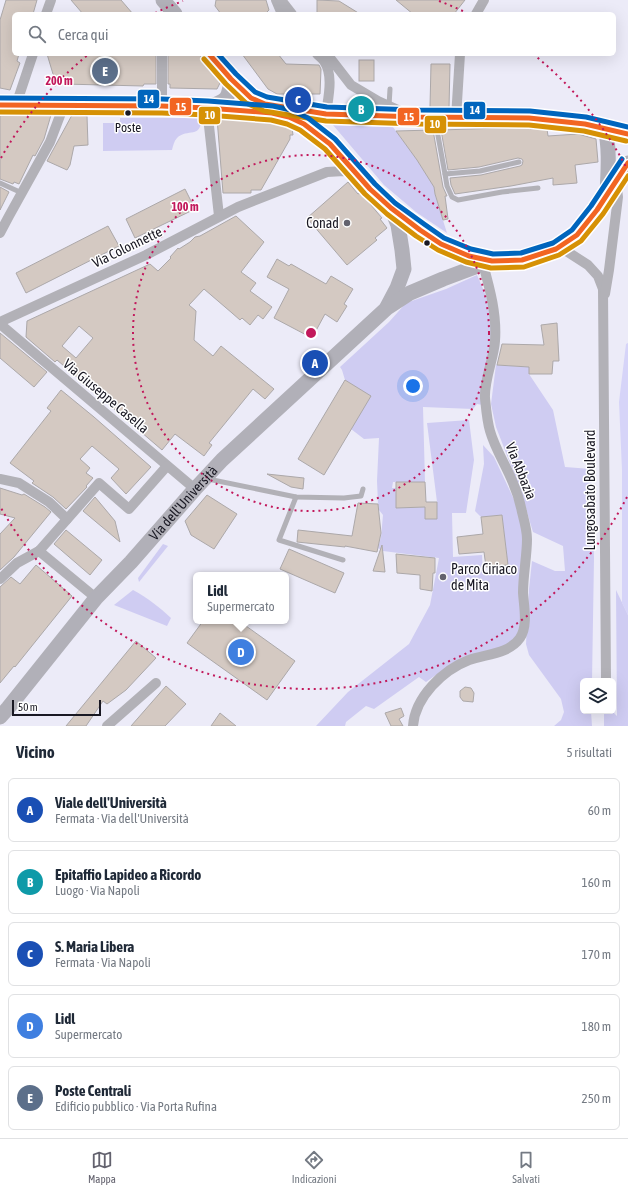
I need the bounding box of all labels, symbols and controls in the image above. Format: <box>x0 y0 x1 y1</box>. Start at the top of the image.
search box <box>12 12 616 56</box>
icon: search <box>26 23 48 45</box>
text: Cerca qui <box>58 26 108 43</box>
pin: E <box>92 56 118 86</box>
text: 200 m <box>45 74 73 88</box>
pin: C <box>285 85 311 115</box>
line badge: 14 <box>137 89 160 109</box>
text: 14 <box>144 93 154 105</box>
pin: B <box>348 94 374 124</box>
line badge: 15 <box>169 97 192 116</box>
text: 15 <box>176 101 186 113</box>
line badge: 14 <box>463 101 486 120</box>
text: 14 <box>470 104 480 116</box>
line badge: 10 <box>198 106 221 125</box>
line badge: 15 <box>397 107 420 126</box>
marker: Poste <box>123 108 133 118</box>
text: 10 <box>205 109 215 121</box>
text: 15 <box>404 111 414 123</box>
line badge: 10 <box>424 115 447 134</box>
text: 10 <box>430 118 440 130</box>
place label: Poste <box>115 120 141 135</box>
text: 100 m <box>171 200 199 214</box>
place label: Conad <box>306 215 339 231</box>
marker: Conad <box>342 218 352 228</box>
street label: Via Colonnette <box>89 223 165 271</box>
unlabelled marker <box>422 238 432 248</box>
centre of rings <box>304 326 318 340</box>
pin: A <box>302 348 328 378</box>
street label: Via Giuseppe Casella <box>60 356 152 436</box>
your location <box>403 376 423 396</box>
street label: Lungosabato Boulevard <box>582 430 598 550</box>
street label: Via Abbazia <box>502 440 540 502</box>
street label: Via dell'Università <box>146 462 221 543</box>
place label: Parco Ciriaco de Mita <box>451 561 517 593</box>
popup <box>193 572 289 624</box>
marker: Parco Ciriaco de Mita <box>438 572 448 582</box>
text: Lidl <box>207 582 228 599</box>
text: Supermercato <box>207 599 275 614</box>
pin: D <box>228 637 254 667</box>
map controls <box>580 678 616 714</box>
button: layers <box>580 678 616 714</box>
scale bar <box>12 698 101 717</box>
text: 50 m <box>18 701 38 713</box>
text: Vicino <box>16 742 55 762</box>
text: 5 risultati <box>566 745 612 760</box>
text: Viale dell'Università <box>55 794 167 811</box>
text: A <box>27 803 33 818</box>
text: 60 m <box>588 803 611 818</box>
text: Fermata · Via dell'Università <box>55 811 189 826</box>
text: Epitaffio Lapideo a Ricordo <box>55 866 201 883</box>
text: B <box>27 875 33 890</box>
text: 160 m <box>582 875 611 890</box>
text: Luogo · Via Napoli <box>55 883 140 898</box>
text: S. Maria Libera <box>55 938 134 955</box>
text: C <box>27 947 33 962</box>
text: 170 m <box>582 947 611 962</box>
text: Fermata · Via Napoli <box>55 955 151 970</box>
text: Lidl <box>55 1010 75 1027</box>
text: D <box>26 1019 34 1034</box>
text: 180 m <box>582 1019 611 1034</box>
text: Supermercato <box>55 1027 122 1042</box>
text: Poste Centrali <box>55 1082 131 1099</box>
text: E <box>27 1091 33 1106</box>
text: 250 m <box>582 1091 611 1106</box>
text: Edificio pubblico · Via Porta Rufina <box>55 1099 217 1114</box>
tab: Mappa <box>88 1149 116 1185</box>
tab: Indicazioni <box>292 1149 336 1185</box>
tab: Salvati <box>512 1149 540 1185</box>

